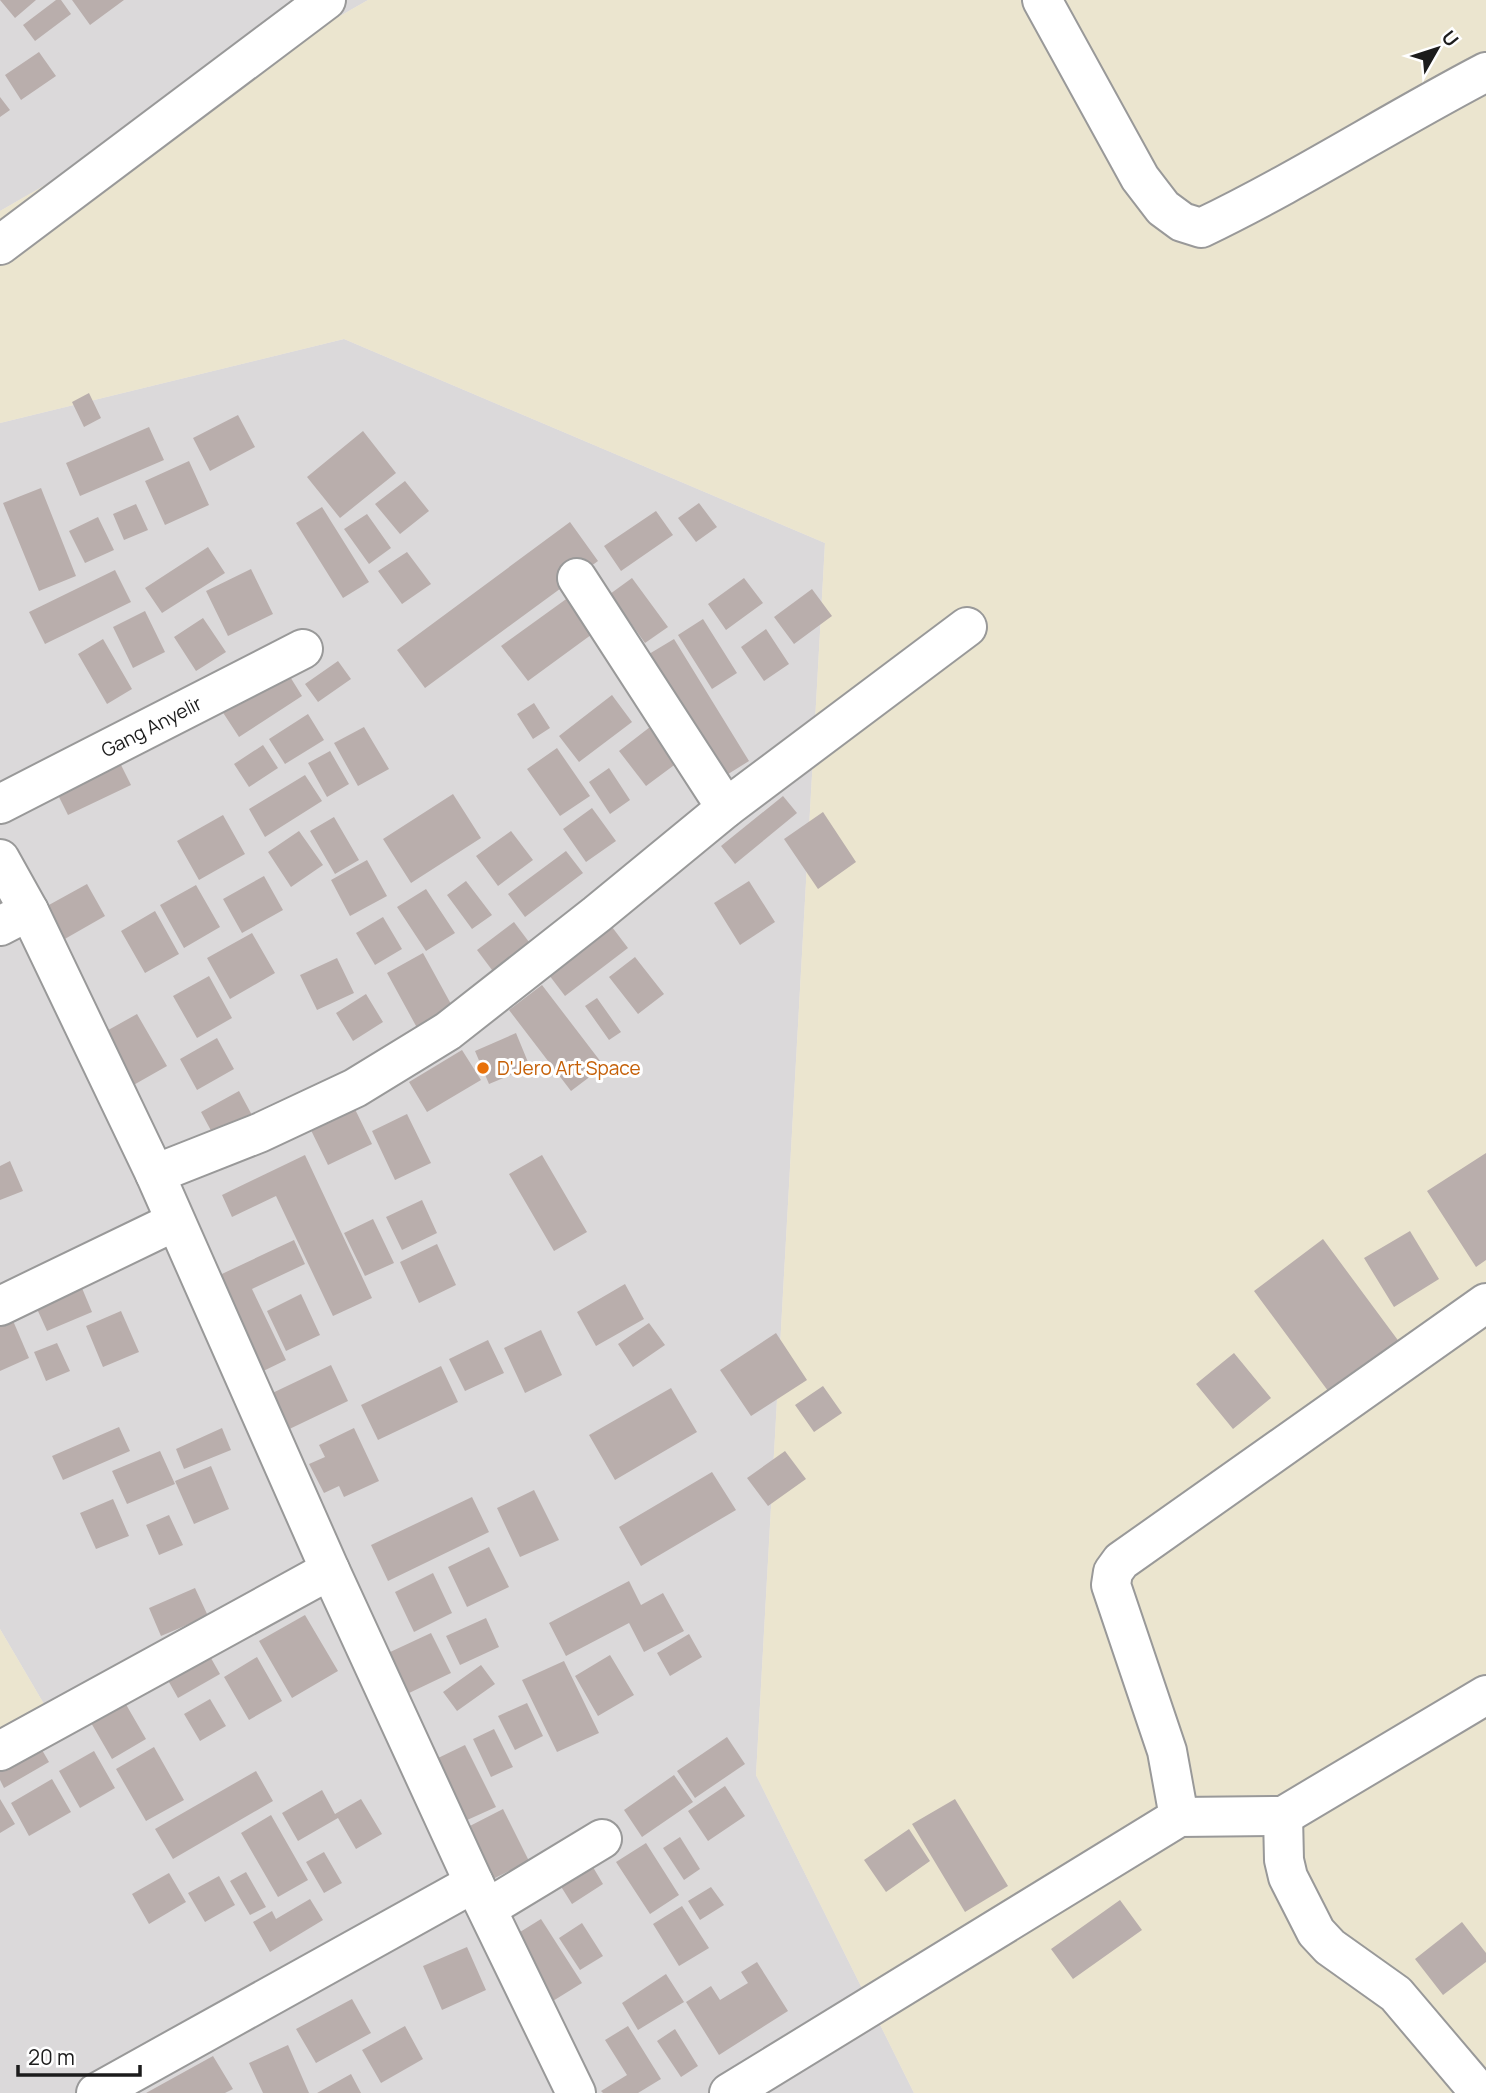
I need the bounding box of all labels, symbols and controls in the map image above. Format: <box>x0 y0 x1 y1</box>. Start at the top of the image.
north arrow <box>1402 14 1472 84</box>
text: U <box>1436 25 1465 52</box>
street label: Gang Anyelir <box>97 690 206 763</box>
place label: D'Jero Art Space <box>497 1055 641 1081</box>
marker: D'Jero Art Space <box>475 1060 491 1076</box>
scale bar <box>18 2034 140 2078</box>
text: 20 m <box>28 2043 75 2071</box>

